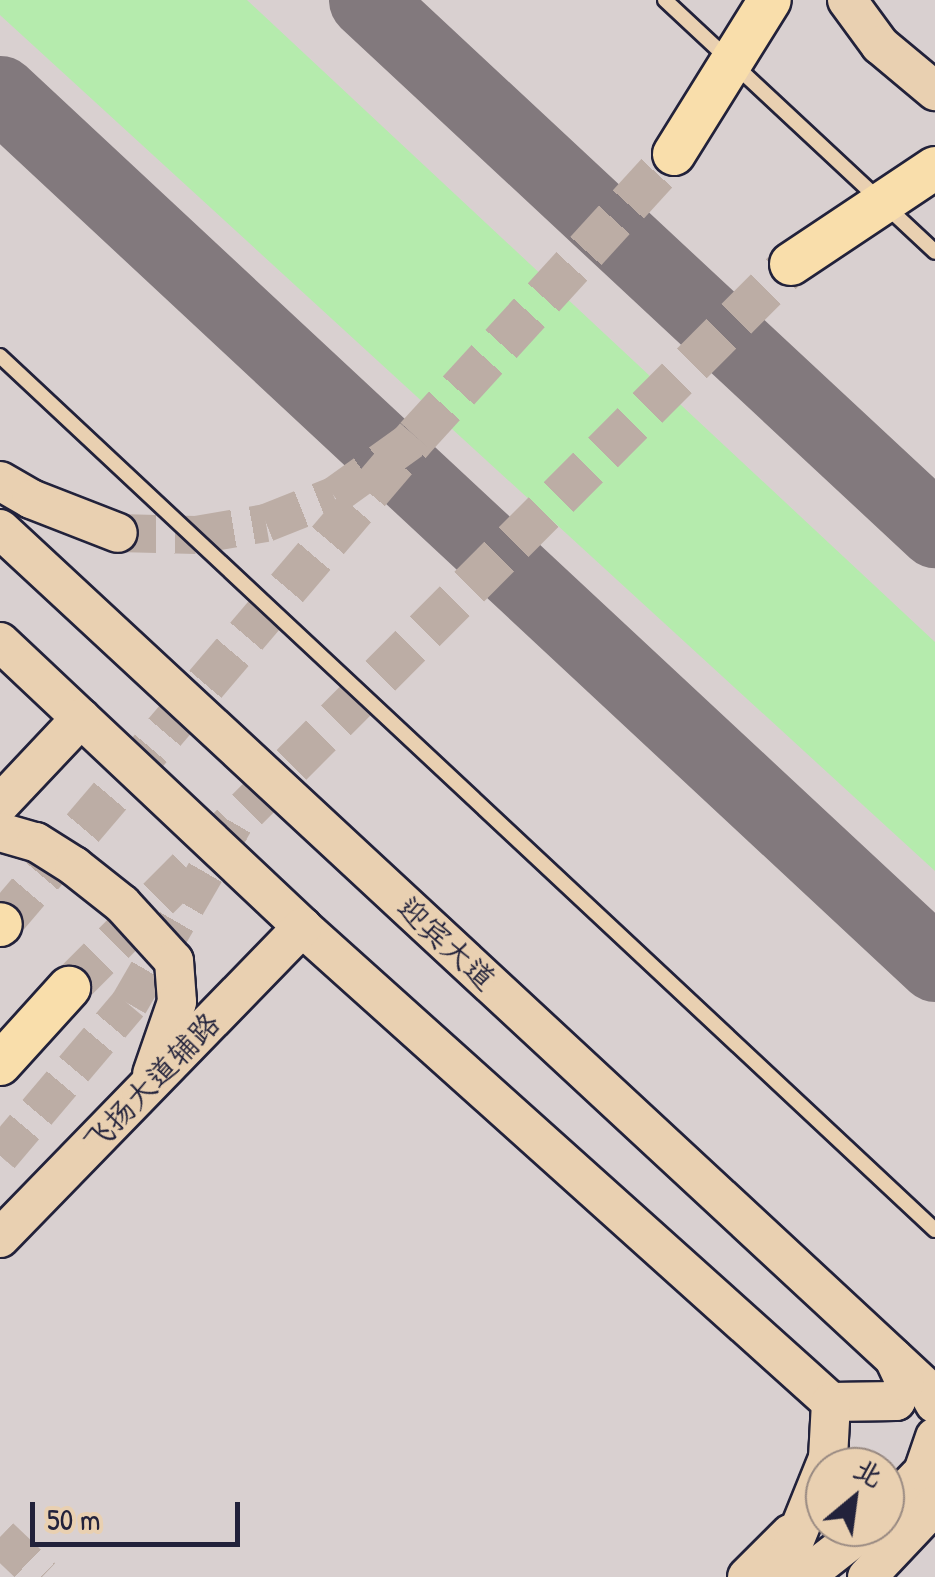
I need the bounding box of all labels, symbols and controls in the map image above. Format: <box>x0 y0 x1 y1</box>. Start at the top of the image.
street label: 迎宾大道 <box>391 889 503 997</box>
street label: 飞扬大道辅路 <box>76 1005 226 1159</box>
north arrow <box>805 1447 905 1547</box>
text: 北 <box>847 1449 890 1496</box>
scale bar <box>35 1482 245 1544</box>
text: 50 m <box>47 1499 100 1539</box>

